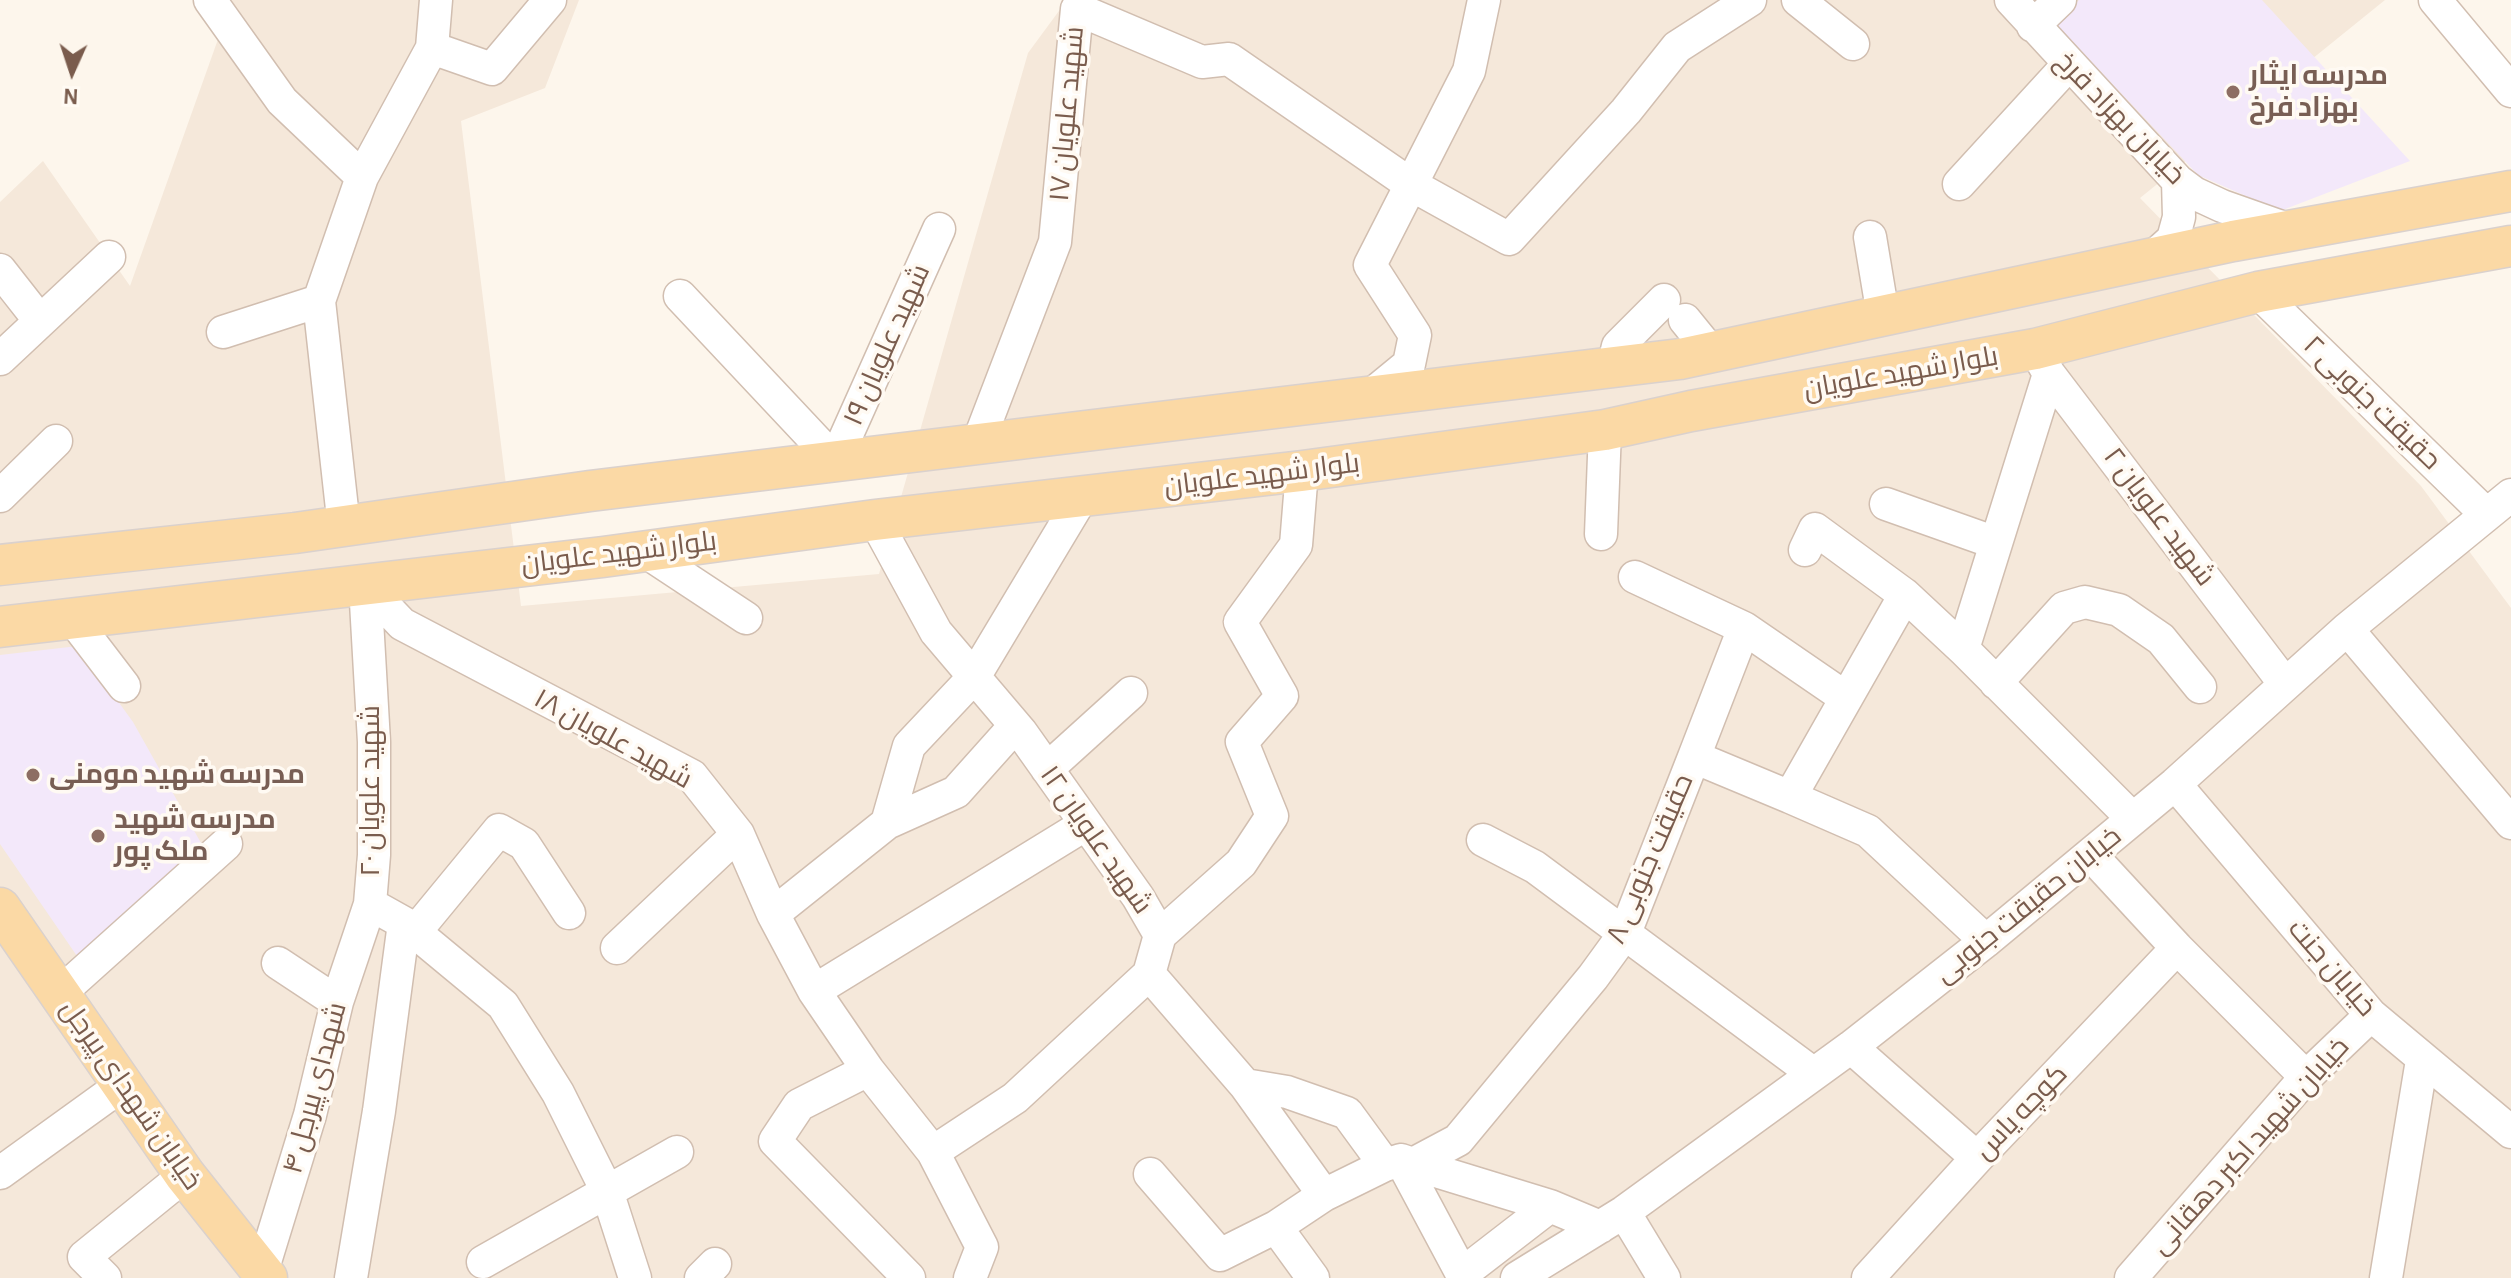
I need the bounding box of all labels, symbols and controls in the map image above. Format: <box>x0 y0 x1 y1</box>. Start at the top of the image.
street label: شهید علویان ۱۷ <box>1043 25 1091 203</box>
north arrow <box>32 32 112 112</box>
street label: خیابان بهزاد فرخ <box>2048 44 2192 192</box>
place label: مدرسه ایثار بهزاد فرخ <box>2249 59 2388 125</box>
marker: مدرسه ایثار بهزاد فرخ <box>2224 83 2242 101</box>
text: N <box>63 85 79 107</box>
street label: شهید علویان ۱۹ <box>836 259 938 431</box>
street label: حقیقت جنوبی ۲ <box>2296 329 2448 477</box>
street label: بلوار شهید علویان <box>1801 339 2001 407</box>
street label: شهید علویان ۲ <box>2096 441 2222 593</box>
street label: بلوار شهید علویان <box>1162 446 1362 504</box>
street label: بلوار شهید علویان <box>519 524 719 582</box>
street label: شهید علویان ۱۸ <box>528 682 698 796</box>
street label: شهید علویان ۲۰ <box>354 705 388 877</box>
place label: مدرسه شهید مومنی <box>49 758 305 792</box>
street label: شهید علویان ۱۲ <box>1033 759 1159 921</box>
marker: مدرسه شهید مومنی <box>24 766 42 784</box>
street label: حقیقت جنوبی ۸ <box>1599 769 1701 949</box>
place label: مدرسه شهید ملک پور <box>114 803 276 869</box>
street label: خیابان حقیقت جنوبی <box>1928 819 2128 991</box>
marker: مدرسه شهید ملک پور <box>89 827 107 845</box>
street label: خیابان جنت <box>2281 913 2383 1023</box>
street label: خیابان شهدای پیرجل <box>53 994 209 1196</box>
street label: شهدای پیرجل ۴ <box>276 999 354 1177</box>
street label: خیابان شهید اکبر دهقانی <box>2144 1030 2356 1262</box>
street label: کوچه یاس <box>1967 1057 2075 1167</box>

